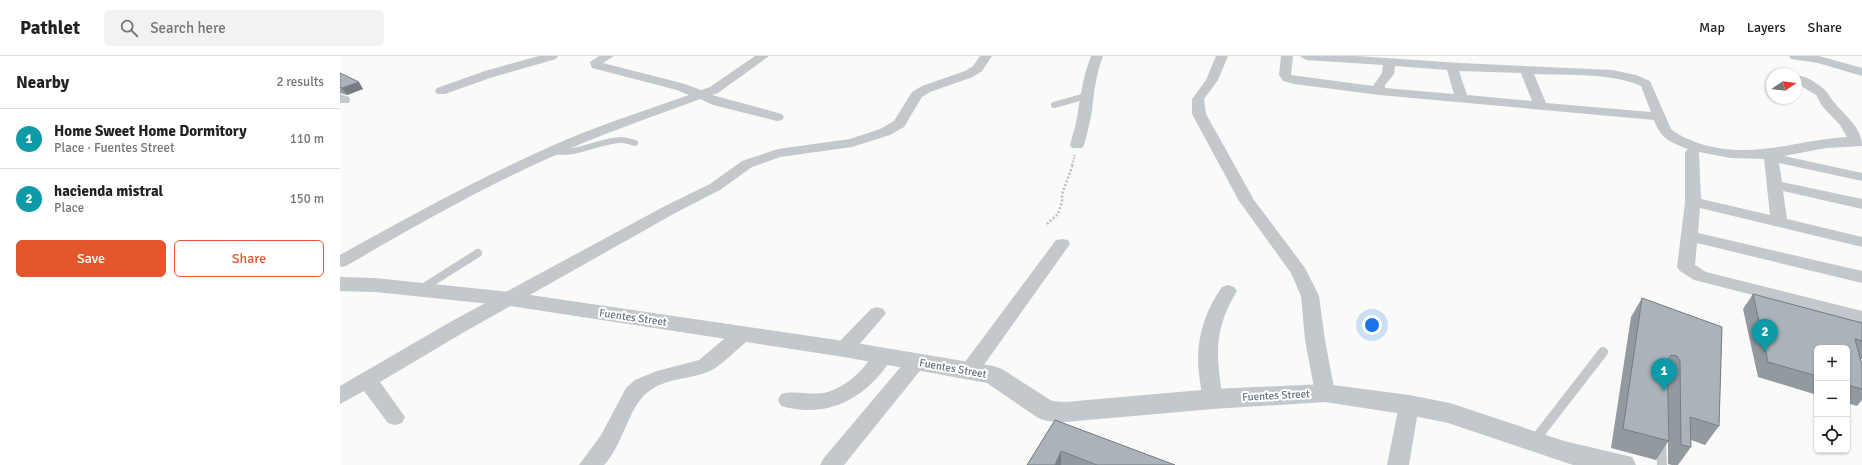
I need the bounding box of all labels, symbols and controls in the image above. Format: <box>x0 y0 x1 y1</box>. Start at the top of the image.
search box <box>104 10 384 46</box>
text: Pathlet <box>20 16 80 40</box>
icon: search <box>118 17 140 39</box>
text: Search here <box>150 19 226 37</box>
text: Map <box>1699 19 1725 36</box>
text: Layers <box>1747 19 1786 36</box>
text: Share <box>1808 19 1842 36</box>
north arrow <box>1766 68 1802 104</box>
text: Nearby <box>16 72 69 93</box>
text: 2 results <box>276 74 324 90</box>
text: Home Sweet Home Dormitory <box>54 122 247 140</box>
text: 1 <box>25 131 33 147</box>
text: 110 m <box>290 131 324 147</box>
text: Place · Fuentes Street <box>54 140 174 156</box>
text: hacienda mistral <box>54 182 163 200</box>
text: 2 <box>25 191 33 207</box>
text: 150 m <box>290 191 324 207</box>
text: Place <box>54 200 84 216</box>
button: Save <box>16 240 166 277</box>
button: Share <box>174 240 324 277</box>
street label: Fuentes Street <box>598 306 668 329</box>
your location <box>1362 315 1382 335</box>
pin: 2 <box>1752 319 1778 352</box>
map controls <box>1814 345 1850 453</box>
button: + <box>1814 345 1850 381</box>
street label: Fuentes Street <box>918 356 988 381</box>
pin: 1 <box>1651 358 1677 391</box>
button: − <box>1814 381 1850 417</box>
street label: Fuentes Street <box>1242 387 1311 404</box>
button: locate <box>1814 417 1850 453</box>

